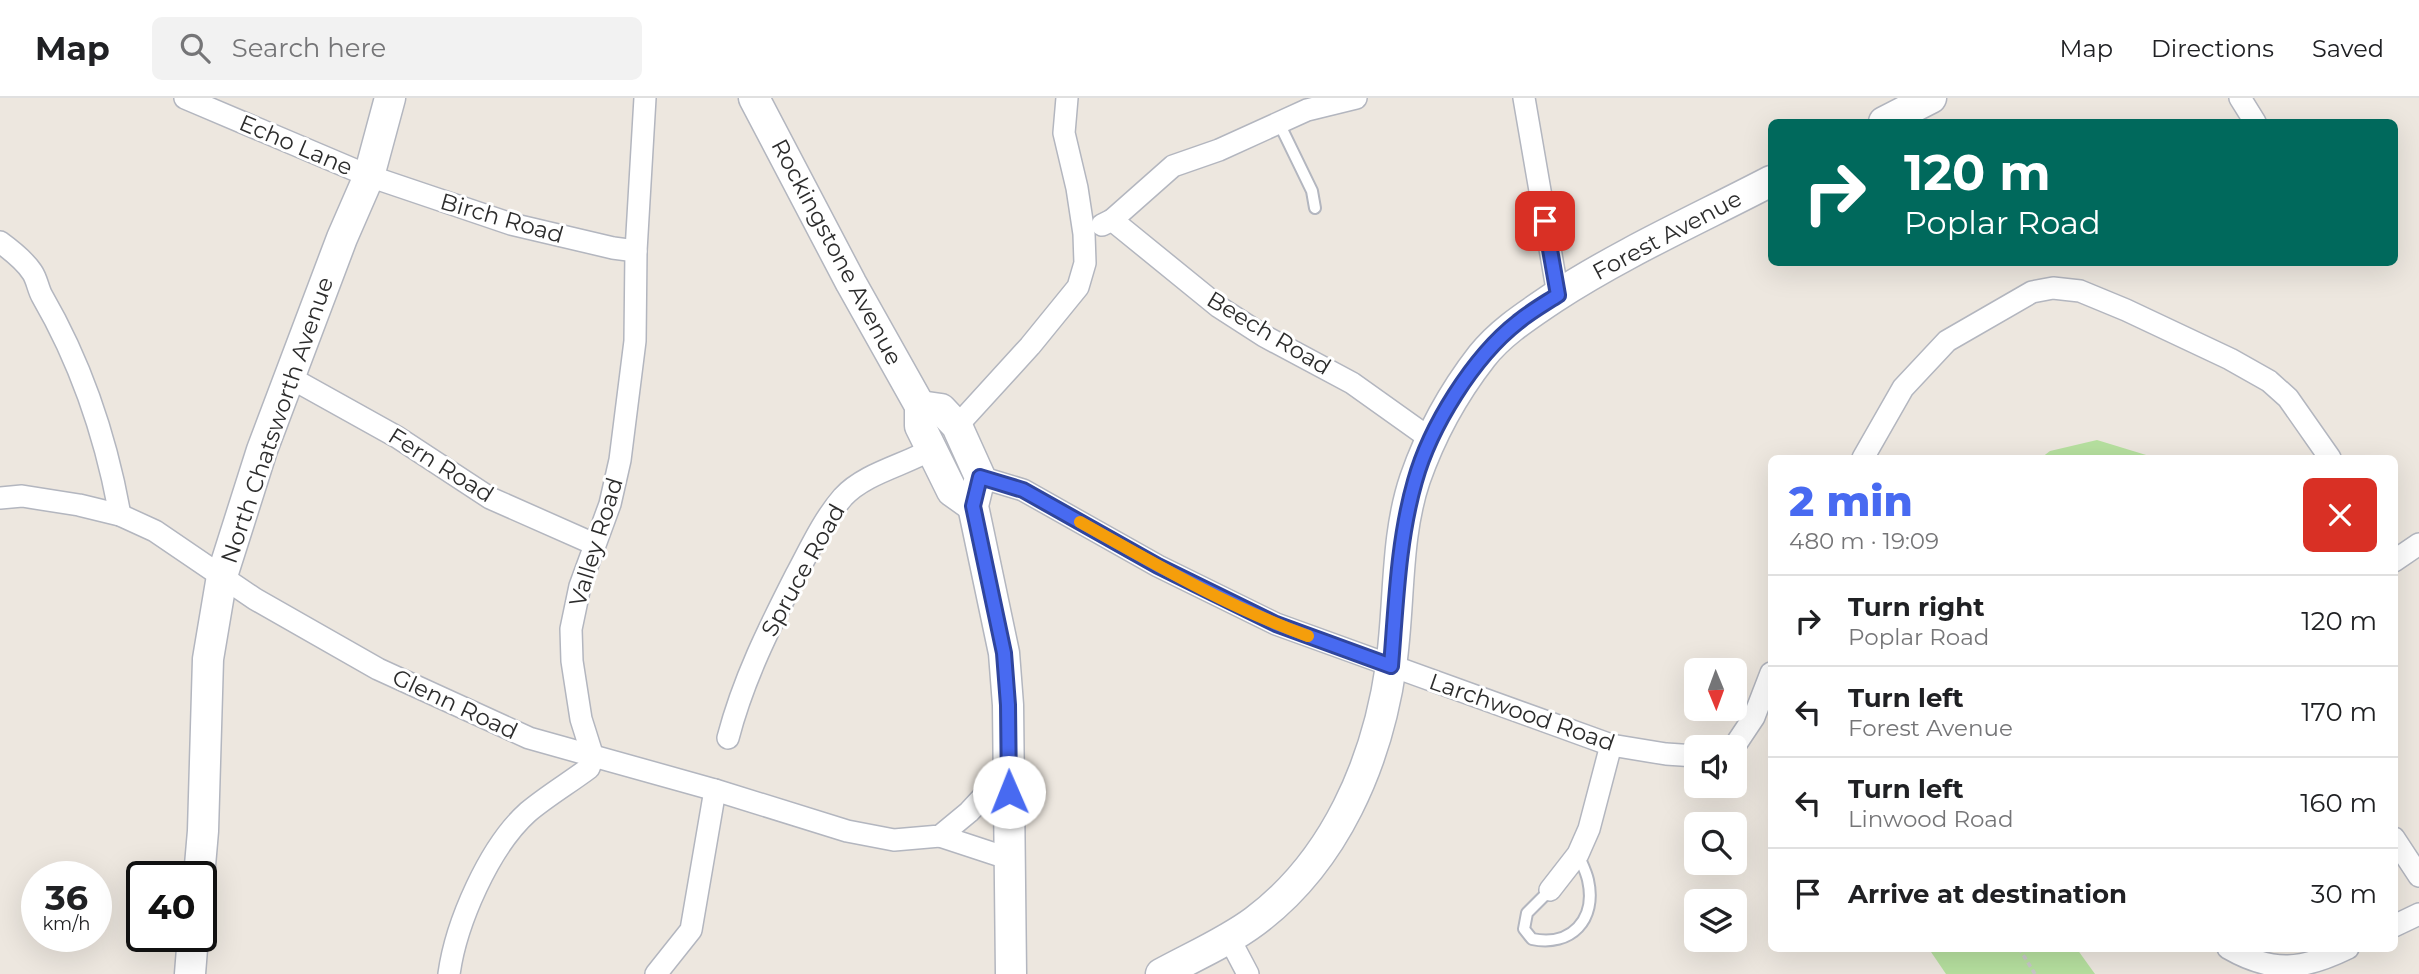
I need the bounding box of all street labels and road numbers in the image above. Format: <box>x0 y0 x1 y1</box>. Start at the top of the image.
street label: Echo Lane <box>235 109 357 181</box>
street label: Rockingstone Avenue <box>766 134 908 370</box>
street label: Forest Avenue <box>1588 184 1746 286</box>
street label: Birch Road <box>437 187 567 249</box>
street label: North Chatsworth Avenue <box>215 273 339 567</box>
street label: Beech Road <box>1202 285 1336 381</box>
street label: Fern Road <box>383 422 499 508</box>
street label: Valley Road <box>563 474 629 610</box>
street label: Spruce Road <box>755 499 851 641</box>
street label: Glenn Road <box>388 663 522 745</box>
street label: Larchwood Road <box>1425 667 1619 757</box>

